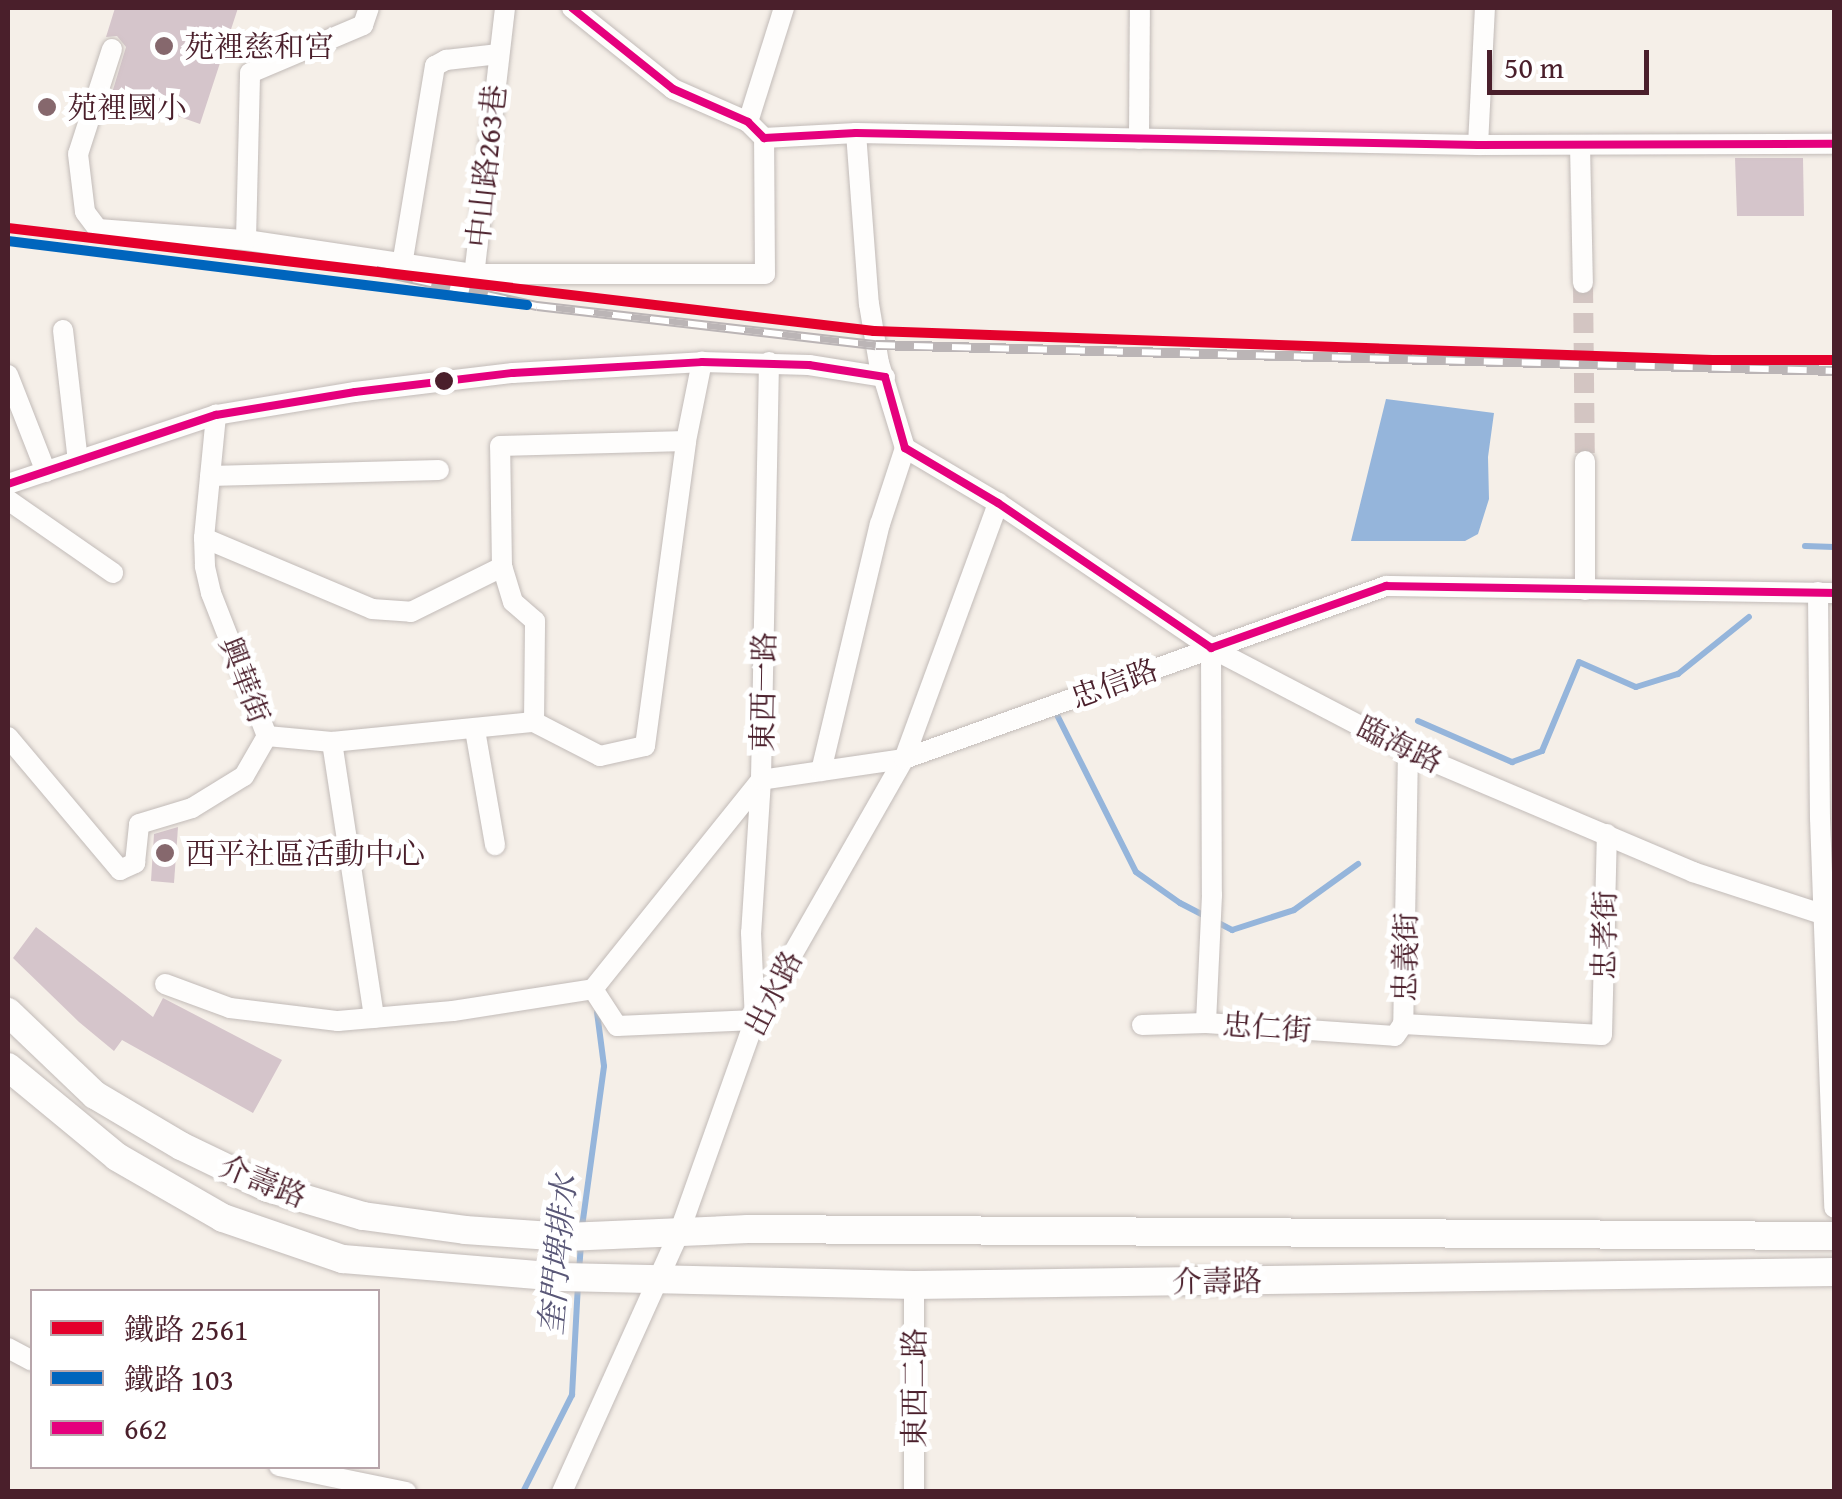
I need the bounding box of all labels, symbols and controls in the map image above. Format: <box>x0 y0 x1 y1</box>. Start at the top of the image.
place label: 苑裡慈和宮 <box>184 28 334 64</box>
scale bar <box>1492 30 1654 92</box>
marker: 苑裡慈和宮 <box>153 35 175 57</box>
text: 50 m <box>1504 45 1564 89</box>
street label: 中山路263巷 <box>460 83 512 249</box>
place label: 苑裡國小 <box>67 89 187 125</box>
marker: 苑裡國小 <box>36 96 58 118</box>
unlabelled marker <box>434 371 454 391</box>
street label: 興華街 <box>212 632 278 728</box>
street label: 東西一路 <box>744 632 782 752</box>
street label: 忠信路 <box>1066 651 1162 715</box>
street label: 臨海路 <box>1352 708 1448 780</box>
place label: 西平社區活動中心 <box>185 835 425 871</box>
marker: 西平社區活動中心 <box>154 842 176 864</box>
street label: 忠孝街 <box>1585 890 1623 980</box>
street label: 忠義街 <box>1386 912 1424 1002</box>
street label: 出水路 <box>737 945 809 1041</box>
street label: 忠仁街 <box>1221 1006 1313 1048</box>
street label: 介壽路 <box>215 1147 311 1215</box>
water label: 奎門埤排水 <box>532 1174 584 1336</box>
street label: 介壽路 <box>1172 1262 1262 1300</box>
legend <box>30 1289 380 1469</box>
text: 鐵路 2561 <box>124 1307 248 1351</box>
street label: 東西二路 <box>896 1328 932 1448</box>
text: 鐵路 103 <box>124 1357 234 1401</box>
text: 662 <box>124 1406 167 1450</box>

